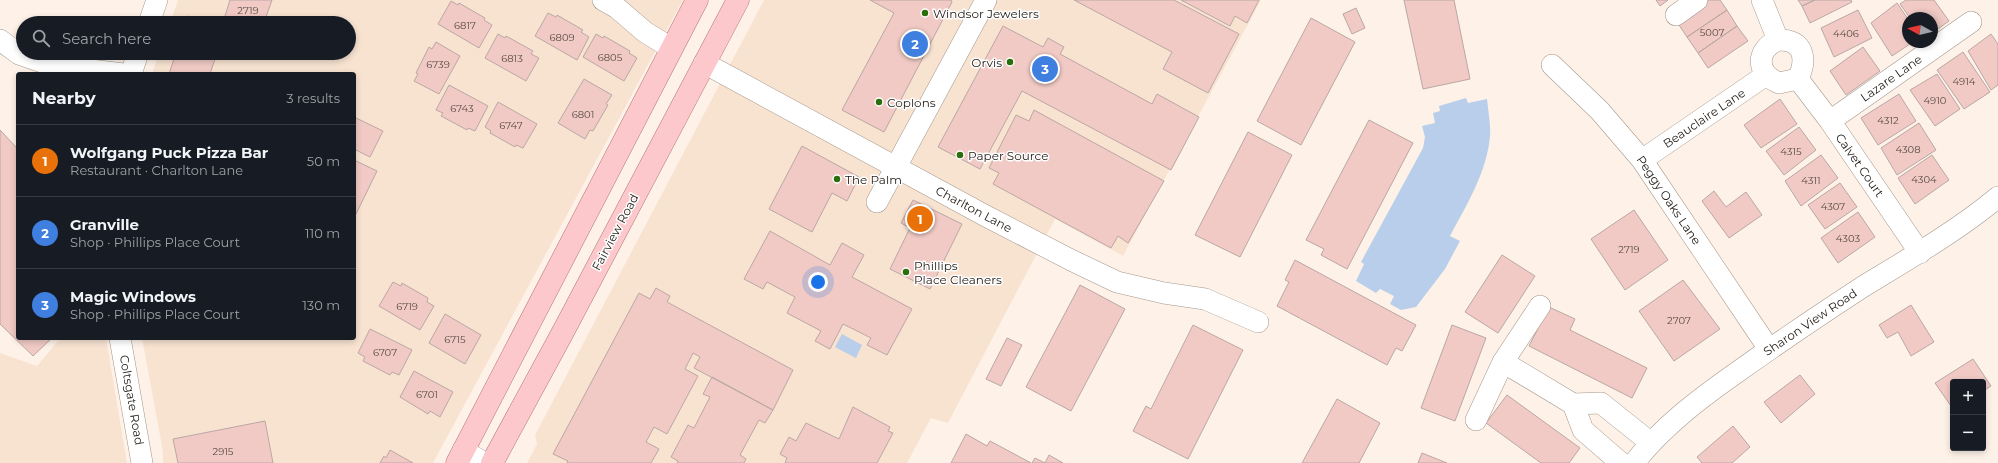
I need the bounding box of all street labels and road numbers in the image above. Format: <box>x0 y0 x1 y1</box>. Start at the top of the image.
street label: Lazare Lane <box>1857 51 1925 105</box>
street label: Beauclaire Lane <box>1660 85 1748 151</box>
street label: Calvet Court <box>1833 130 1887 200</box>
street label: Peggy Oaks Lane <box>1634 153 1704 247</box>
street label: Charlton Lane <box>933 183 1015 235</box>
street label: Fairview Road <box>589 191 641 273</box>
street label: Sharon View Road <box>1760 285 1860 359</box>
street label: Coltsgate Road <box>117 354 147 446</box>

